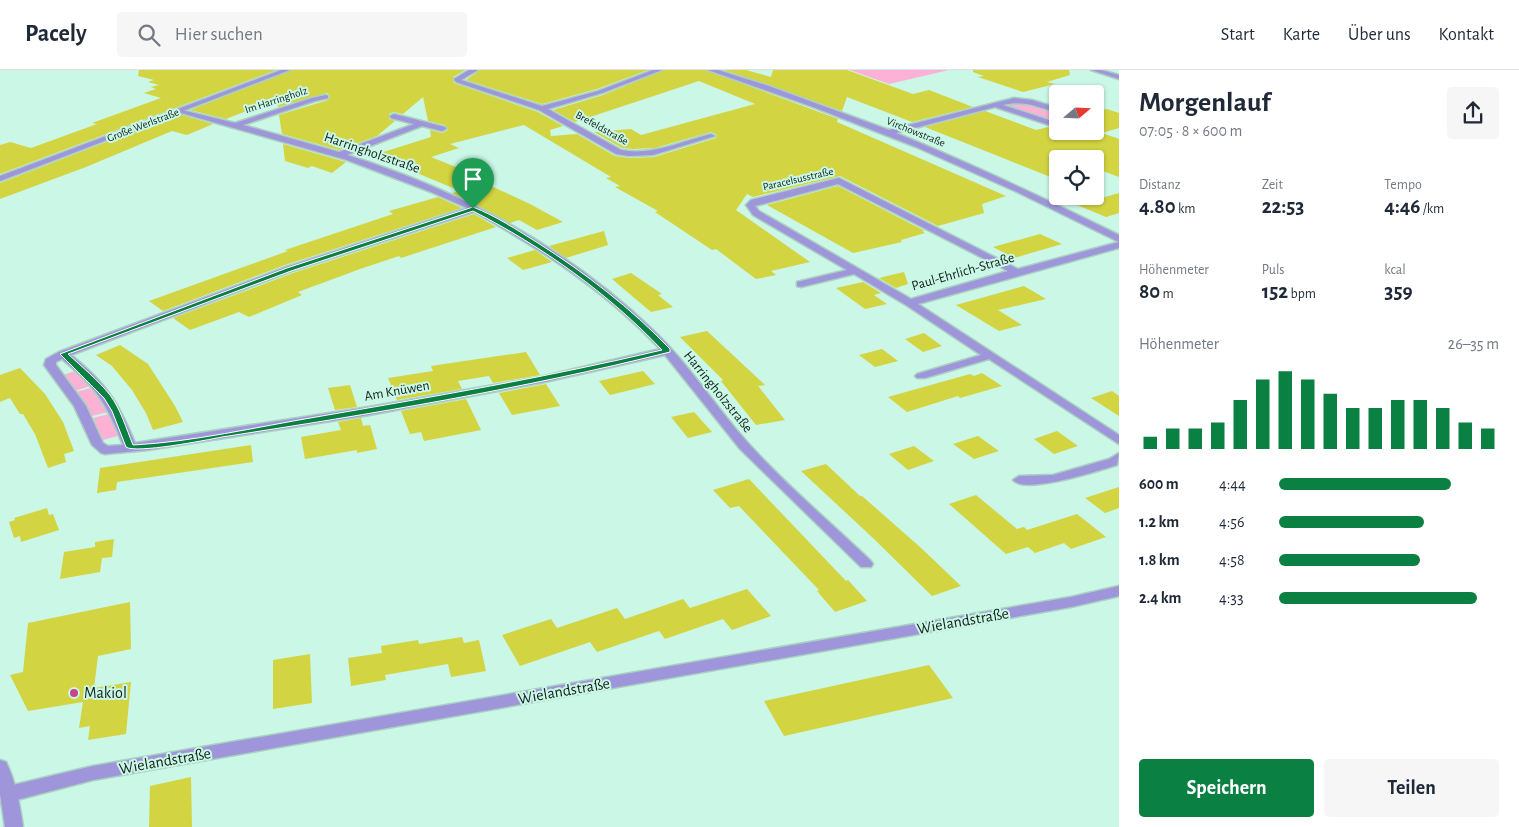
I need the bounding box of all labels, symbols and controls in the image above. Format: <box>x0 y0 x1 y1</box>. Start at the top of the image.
search box <box>117 12 467 57</box>
icon: search <box>135 21 163 49</box>
text: Pacely <box>25 22 87 46</box>
text: Hier suchen <box>175 25 263 44</box>
text: Start <box>1221 26 1255 44</box>
text: Karte <box>1283 26 1320 44</box>
text: Über uns <box>1348 26 1411 44</box>
text: Kontakt <box>1439 26 1494 44</box>
street label: Im Harringholz <box>243 85 309 115</box>
north arrow <box>1049 85 1104 140</box>
map controls <box>1049 85 1104 205</box>
button: share <box>1447 87 1499 139</box>
text: Morgenlauf <box>1139 89 1270 117</box>
street label: Große Werlstraße <box>105 106 181 144</box>
street label: Brefeldstraße <box>574 109 630 147</box>
street label: Virchowstraße <box>885 115 947 149</box>
text: 07:05 · 8 × 600 m <box>1139 123 1242 139</box>
street label: Harringholzstraße <box>322 130 422 176</box>
button: locate <box>1049 150 1104 205</box>
pin <box>452 158 494 209</box>
icon: arrive <box>459 165 487 193</box>
street label: Paracelsusstraße <box>762 166 834 192</box>
text: Distanz <box>1139 178 1180 192</box>
text: Zeit <box>1262 178 1283 192</box>
text: Tempo <box>1384 178 1422 192</box>
text: 4.80 <box>1139 196 1176 217</box>
text: 22:53 <box>1262 196 1304 217</box>
text: 4:46 <box>1384 196 1420 217</box>
text: km <box>1176 202 1196 216</box>
text: /km <box>1420 202 1444 216</box>
street label: Paul-Ehrlich-Straße <box>910 251 1016 293</box>
text: Höhenmeter <box>1139 263 1209 277</box>
text: Puls <box>1262 263 1285 277</box>
text: kcal <box>1384 263 1406 277</box>
text: 80 <box>1139 281 1160 302</box>
text: 152 <box>1262 281 1288 302</box>
text: 359 <box>1384 281 1413 302</box>
text: m <box>1160 287 1174 301</box>
text: bpm <box>1288 287 1316 301</box>
text: Höhenmeter <box>1139 336 1219 352</box>
text: 26–35 m <box>1448 336 1499 352</box>
street label: Harringholzstraße <box>681 349 755 435</box>
street label: Am Knüwen <box>363 378 431 404</box>
text: 600 m <box>1139 476 1179 492</box>
text: 4:44 <box>1219 476 1246 492</box>
text: 1.2 km <box>1139 514 1179 530</box>
text: 4:56 <box>1219 514 1245 530</box>
text: 1.8 km <box>1139 552 1180 568</box>
text: 4:58 <box>1219 552 1245 568</box>
text: 2.4 km <box>1139 590 1182 606</box>
text: 4:33 <box>1219 590 1244 606</box>
street label: Wielandstraße <box>916 605 1010 637</box>
street label: Wielandstraße <box>517 675 611 707</box>
place label: Makiol <box>84 685 127 701</box>
marker: Makiol <box>68 687 80 699</box>
street label: Wielandstraße <box>118 745 212 777</box>
button: Speichern <box>1139 759 1314 817</box>
button: Teilen <box>1324 759 1499 817</box>

